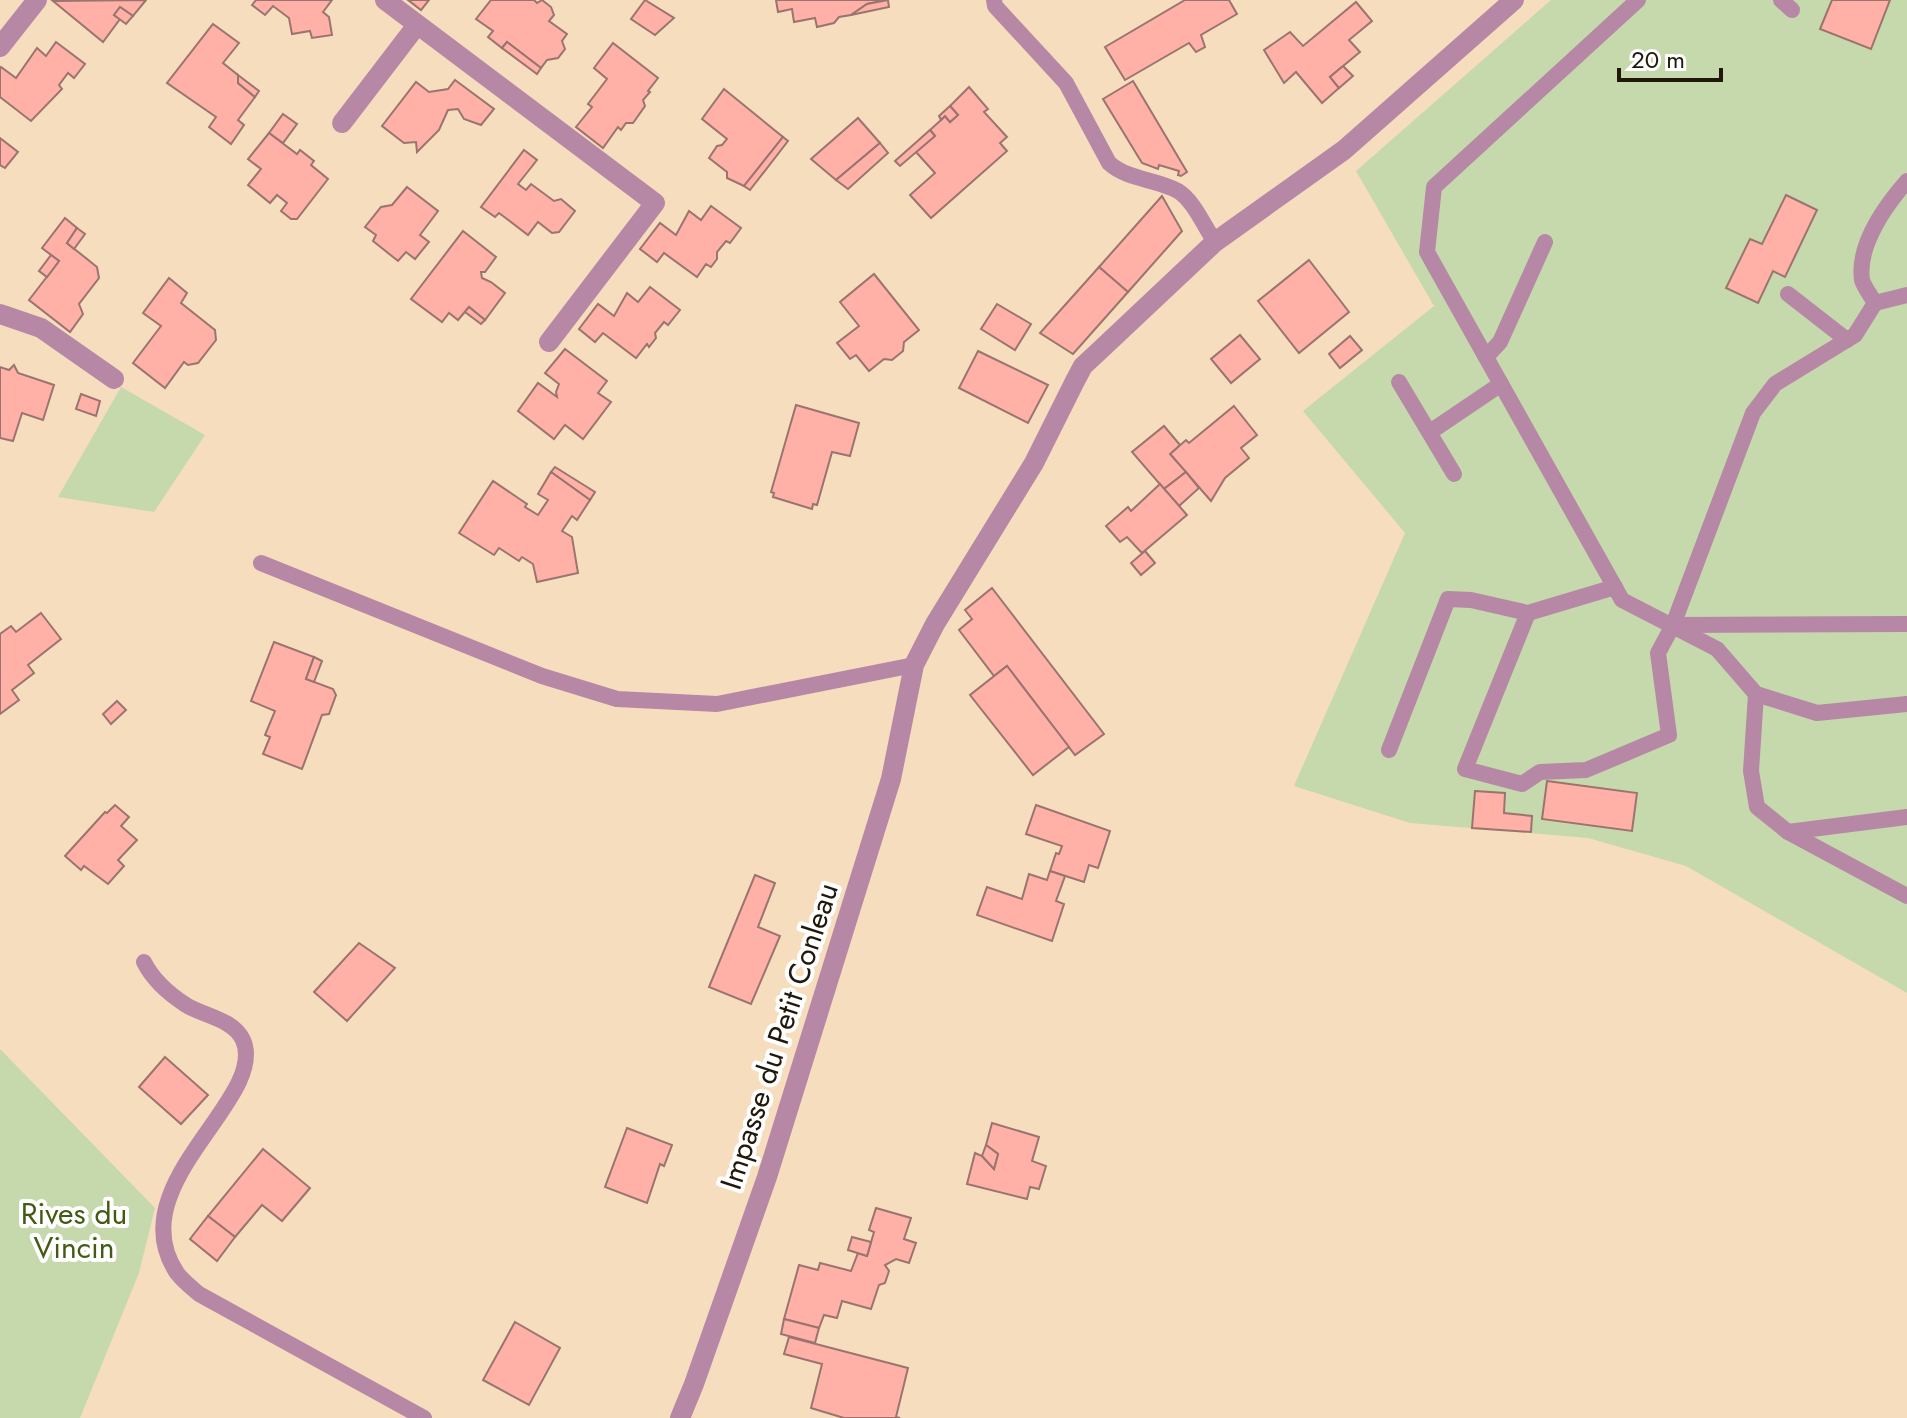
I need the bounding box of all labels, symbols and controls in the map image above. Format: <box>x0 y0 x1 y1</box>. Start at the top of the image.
scale bar <box>1619 32 1721 82</box>
text: 20 m <box>1631 42 1685 77</box>
street label: Impasse du Petit Conleau <box>709 877 849 1195</box>
park label: Rives du Vincin <box>21 1192 127 1269</box>

